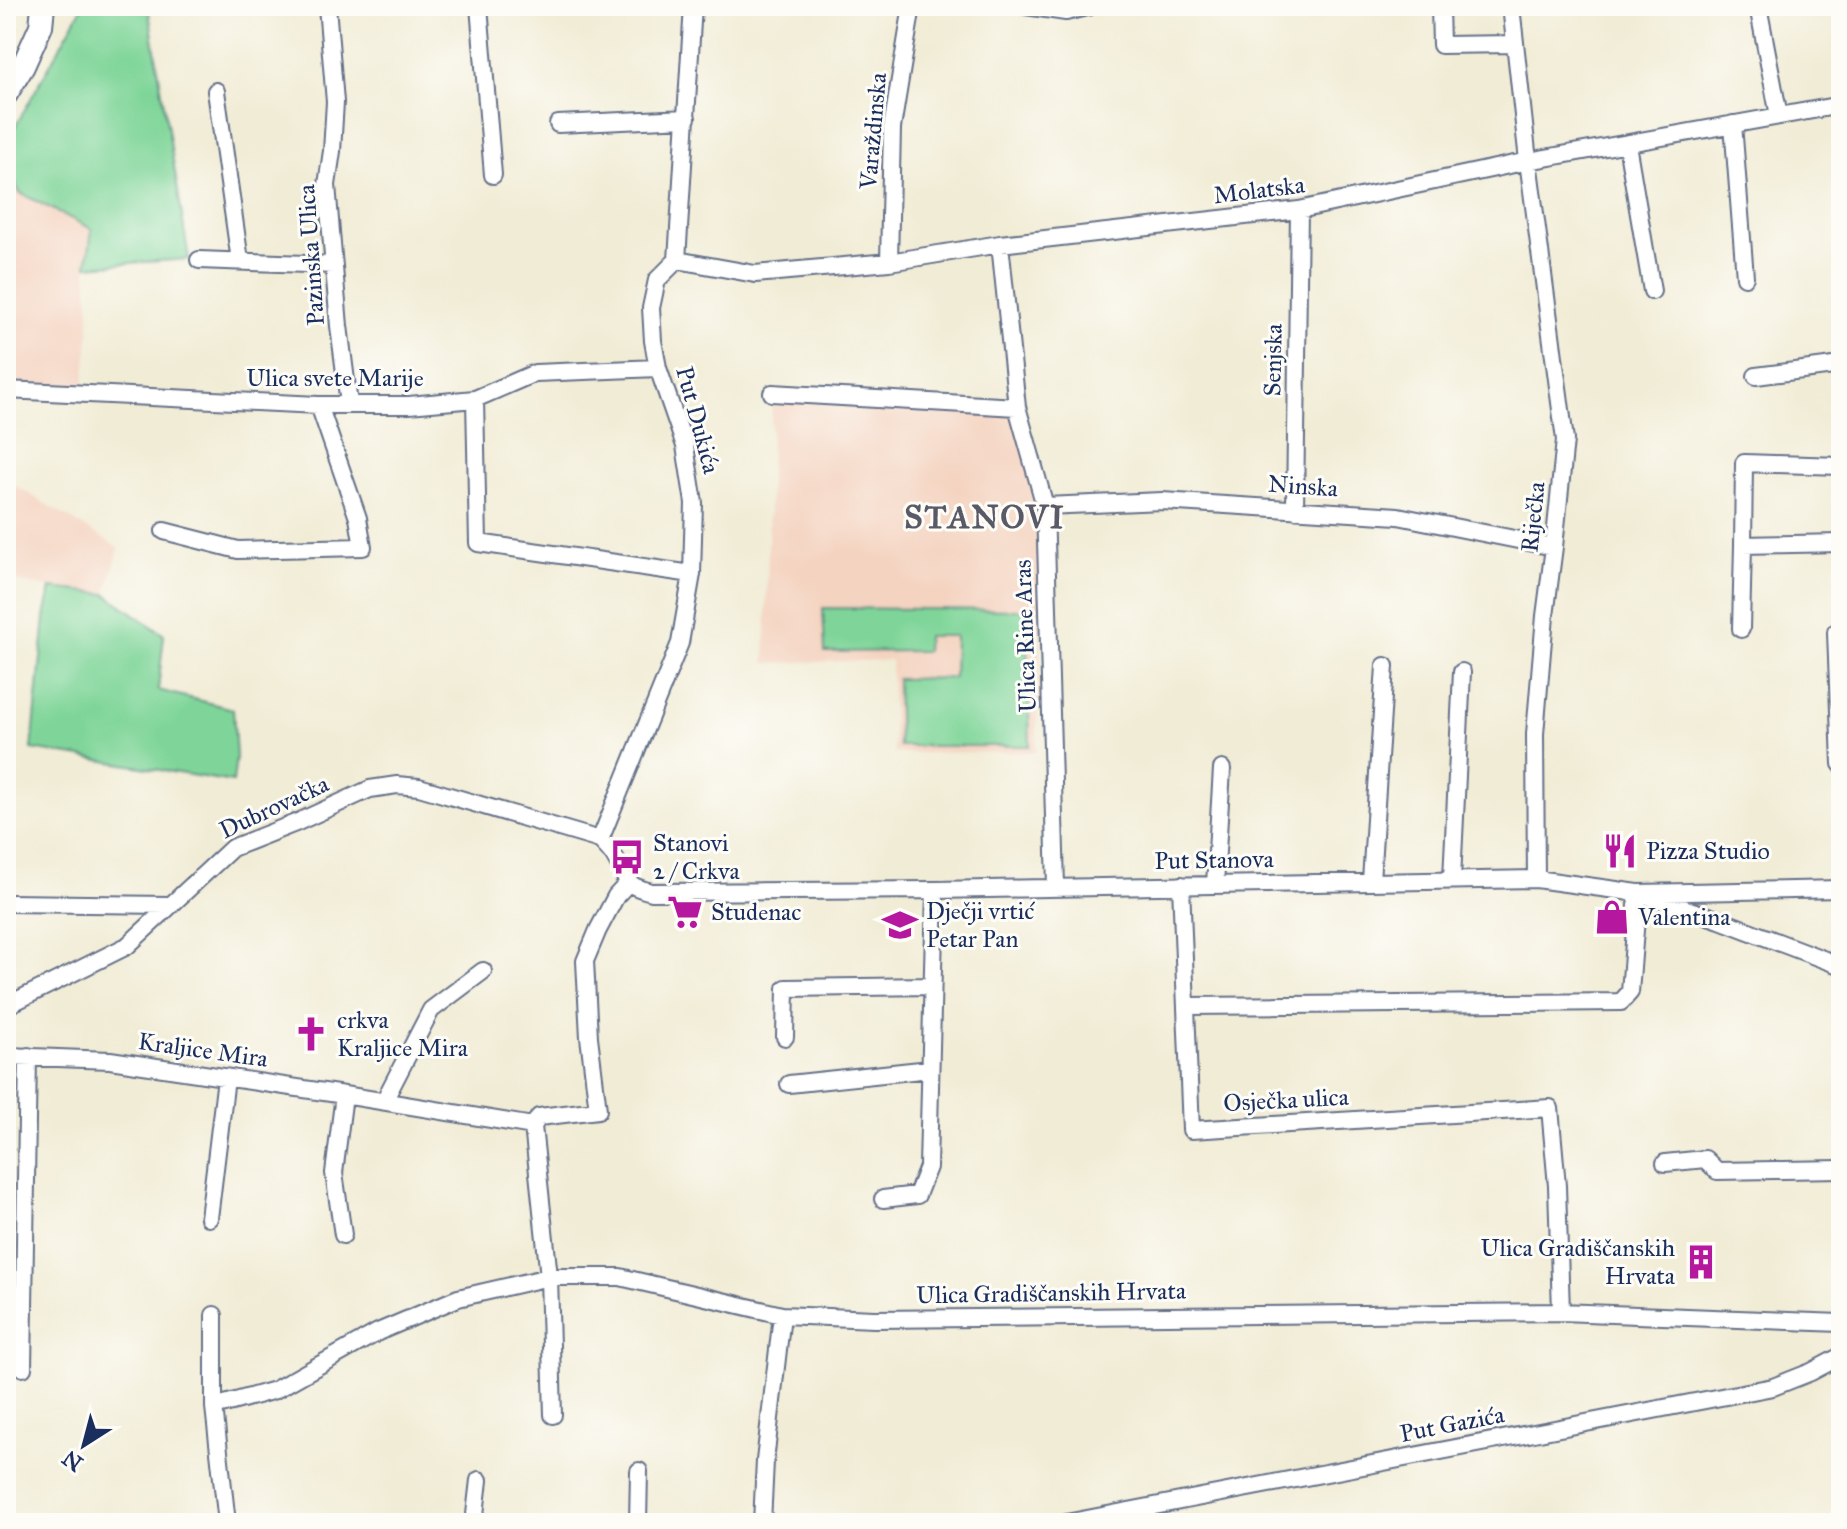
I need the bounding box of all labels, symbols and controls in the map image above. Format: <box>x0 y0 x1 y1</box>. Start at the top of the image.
street label: Varaždinska <box>853 71 893 191</box>
street label: Molatska <box>1212 169 1307 210</box>
street label: Pazinska Ulica <box>291 183 331 327</box>
street label: Senjska <box>1257 323 1289 397</box>
street label: Ulica svete Marije <box>246 363 424 393</box>
street label: Put Dukića <box>669 363 727 478</box>
street label: Ninska <box>1267 469 1340 503</box>
street label: Riječka <box>1514 479 1552 554</box>
district label: STANOVI <box>904 498 1066 537</box>
street label: Ulica Rine Aras <box>1007 559 1043 713</box>
street label: Dubrovačka <box>215 768 334 845</box>
place label: Stanovi 2 / Crkva <box>653 828 740 886</box>
restaurant icon: Pizza Studio <box>1601 832 1639 870</box>
place label: Pizza Studio <box>1646 836 1770 866</box>
bus stop icon: Stanovi 2 / Crkva <box>608 838 646 876</box>
street label: Put Stanova <box>1154 844 1275 876</box>
supermarket icon: Studenac <box>666 893 704 931</box>
place label: Dječji vrtić Petar Pan <box>926 896 1035 954</box>
place label: Studenac <box>711 897 801 927</box>
shop icon: Valentina <box>1593 898 1631 936</box>
place label: Valentina <box>1637 902 1731 932</box>
school or university icon: Dječji vrtić Petar Pan <box>881 906 919 944</box>
place label: crkva Kraljice Mira <box>337 1005 469 1063</box>
church icon: crkva Kraljice Mira <box>292 1015 330 1053</box>
street label: Kraljice Mira <box>136 1026 271 1074</box>
street label: Osječka ulica <box>1223 1082 1350 1118</box>
place label: Ulica Gradiščanskih Hrvata <box>1481 1233 1676 1291</box>
building icon: Ulica Gradiščanskih Hrvata <box>1682 1243 1720 1281</box>
street label: Ulica Gradiščanskih Hrvata <box>916 1276 1187 1310</box>
street label: Put Gazića <box>1397 1399 1508 1449</box>
north arrow <box>44 1405 124 1485</box>
text: N <box>57 1444 88 1477</box>

